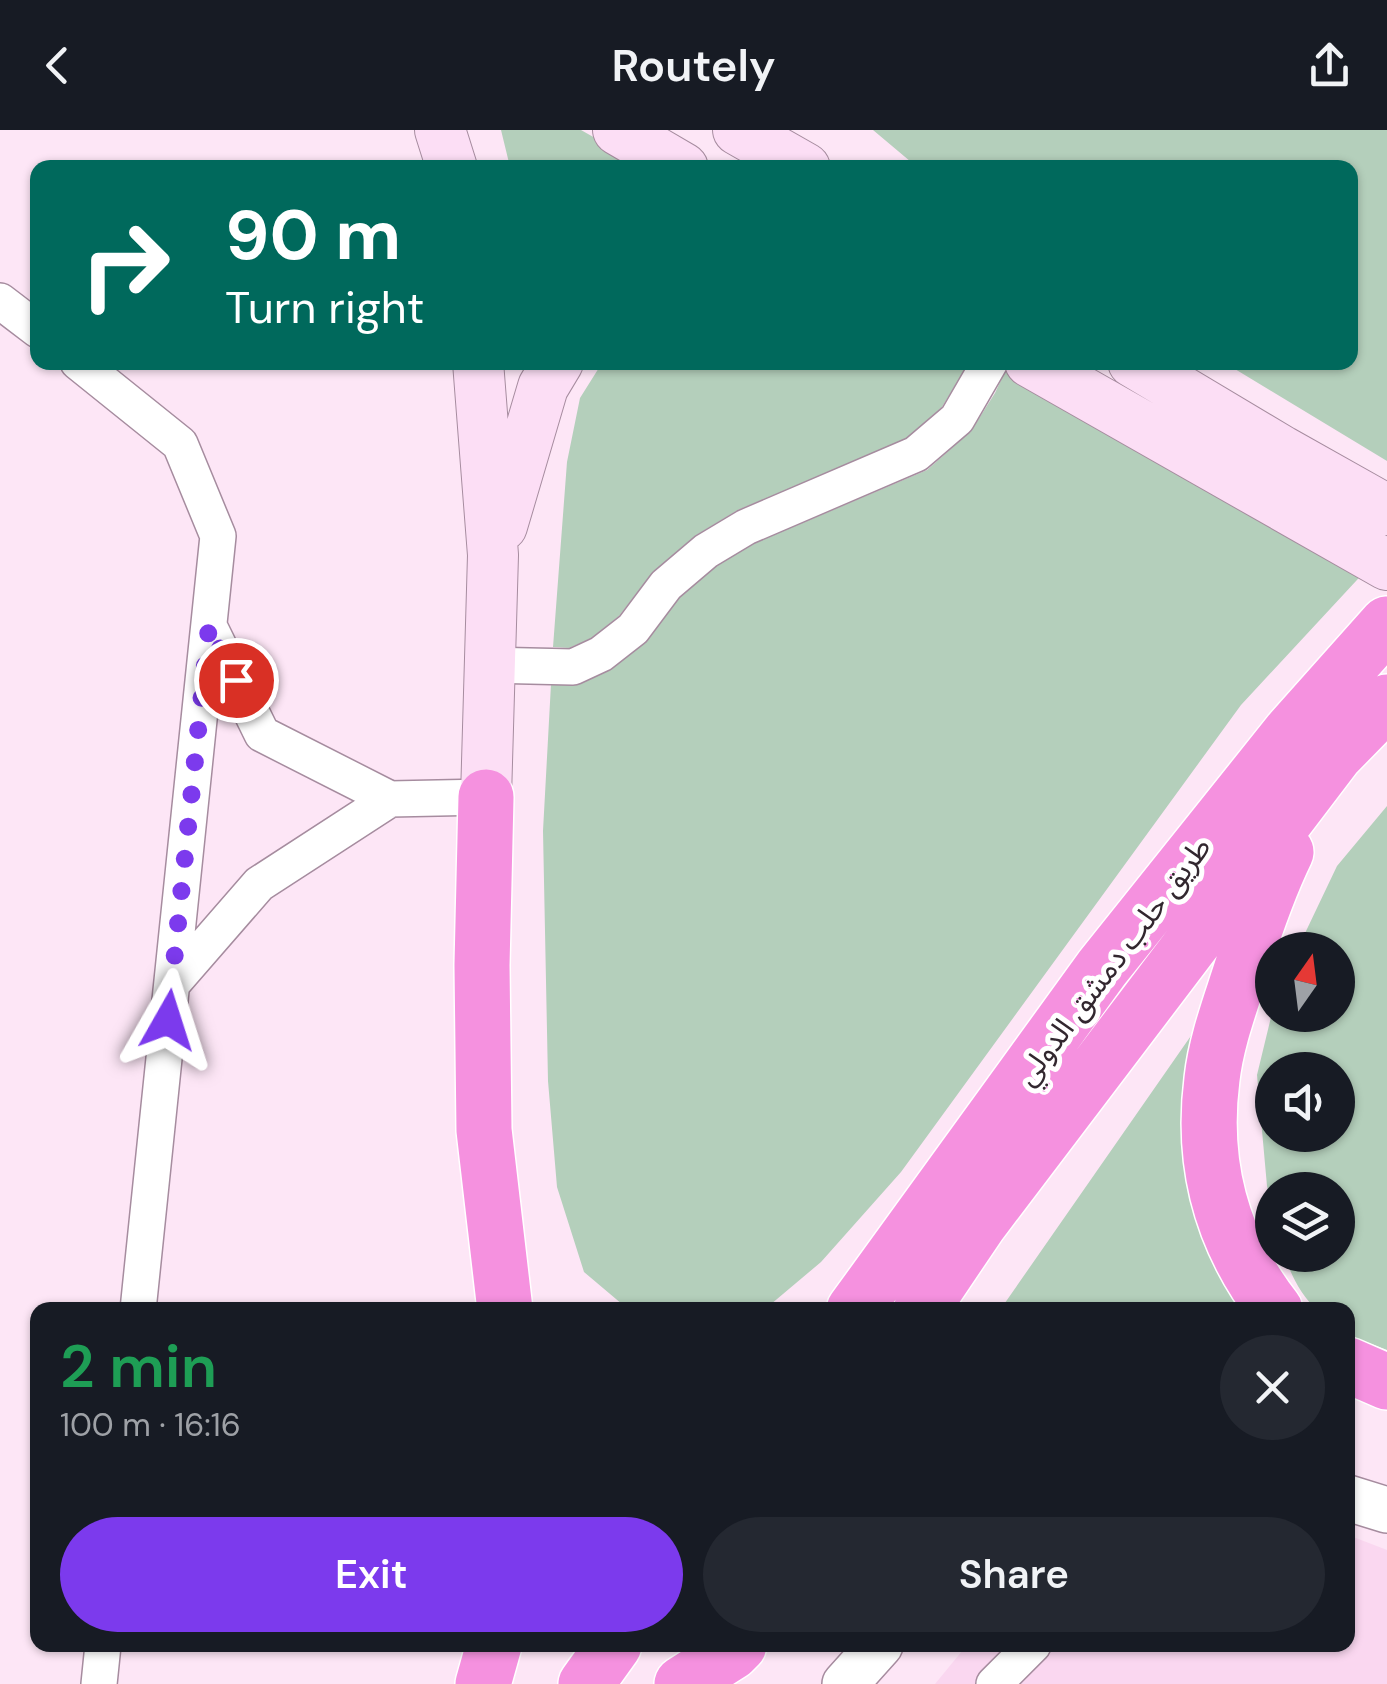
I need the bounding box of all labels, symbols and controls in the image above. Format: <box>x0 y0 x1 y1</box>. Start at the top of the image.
text: Routely <box>612 36 775 95</box>
icon: back <box>30 38 85 93</box>
icon: share <box>1302 38 1357 93</box>
text: 90 m <box>225 190 401 281</box>
icon: right <box>60 200 190 330</box>
text: Turn right <box>225 278 424 337</box>
pin <box>194 638 279 723</box>
icon: arrive <box>209 653 264 708</box>
street label: طريق حلب دمشق الدولي <box>1007 829 1223 1096</box>
north arrow <box>1255 932 1355 1032</box>
map controls <box>1255 932 1355 1272</box>
position arrow <box>116 968 220 1072</box>
button: sound <box>1255 1052 1355 1152</box>
button: layers <box>1255 1172 1355 1272</box>
text: 2 min <box>60 1327 217 1406</box>
button: close <box>1220 1335 1325 1440</box>
text: 100 m · 16:16 <box>60 1404 241 1446</box>
button: Exit <box>60 1517 683 1632</box>
button: Share <box>703 1517 1325 1632</box>

